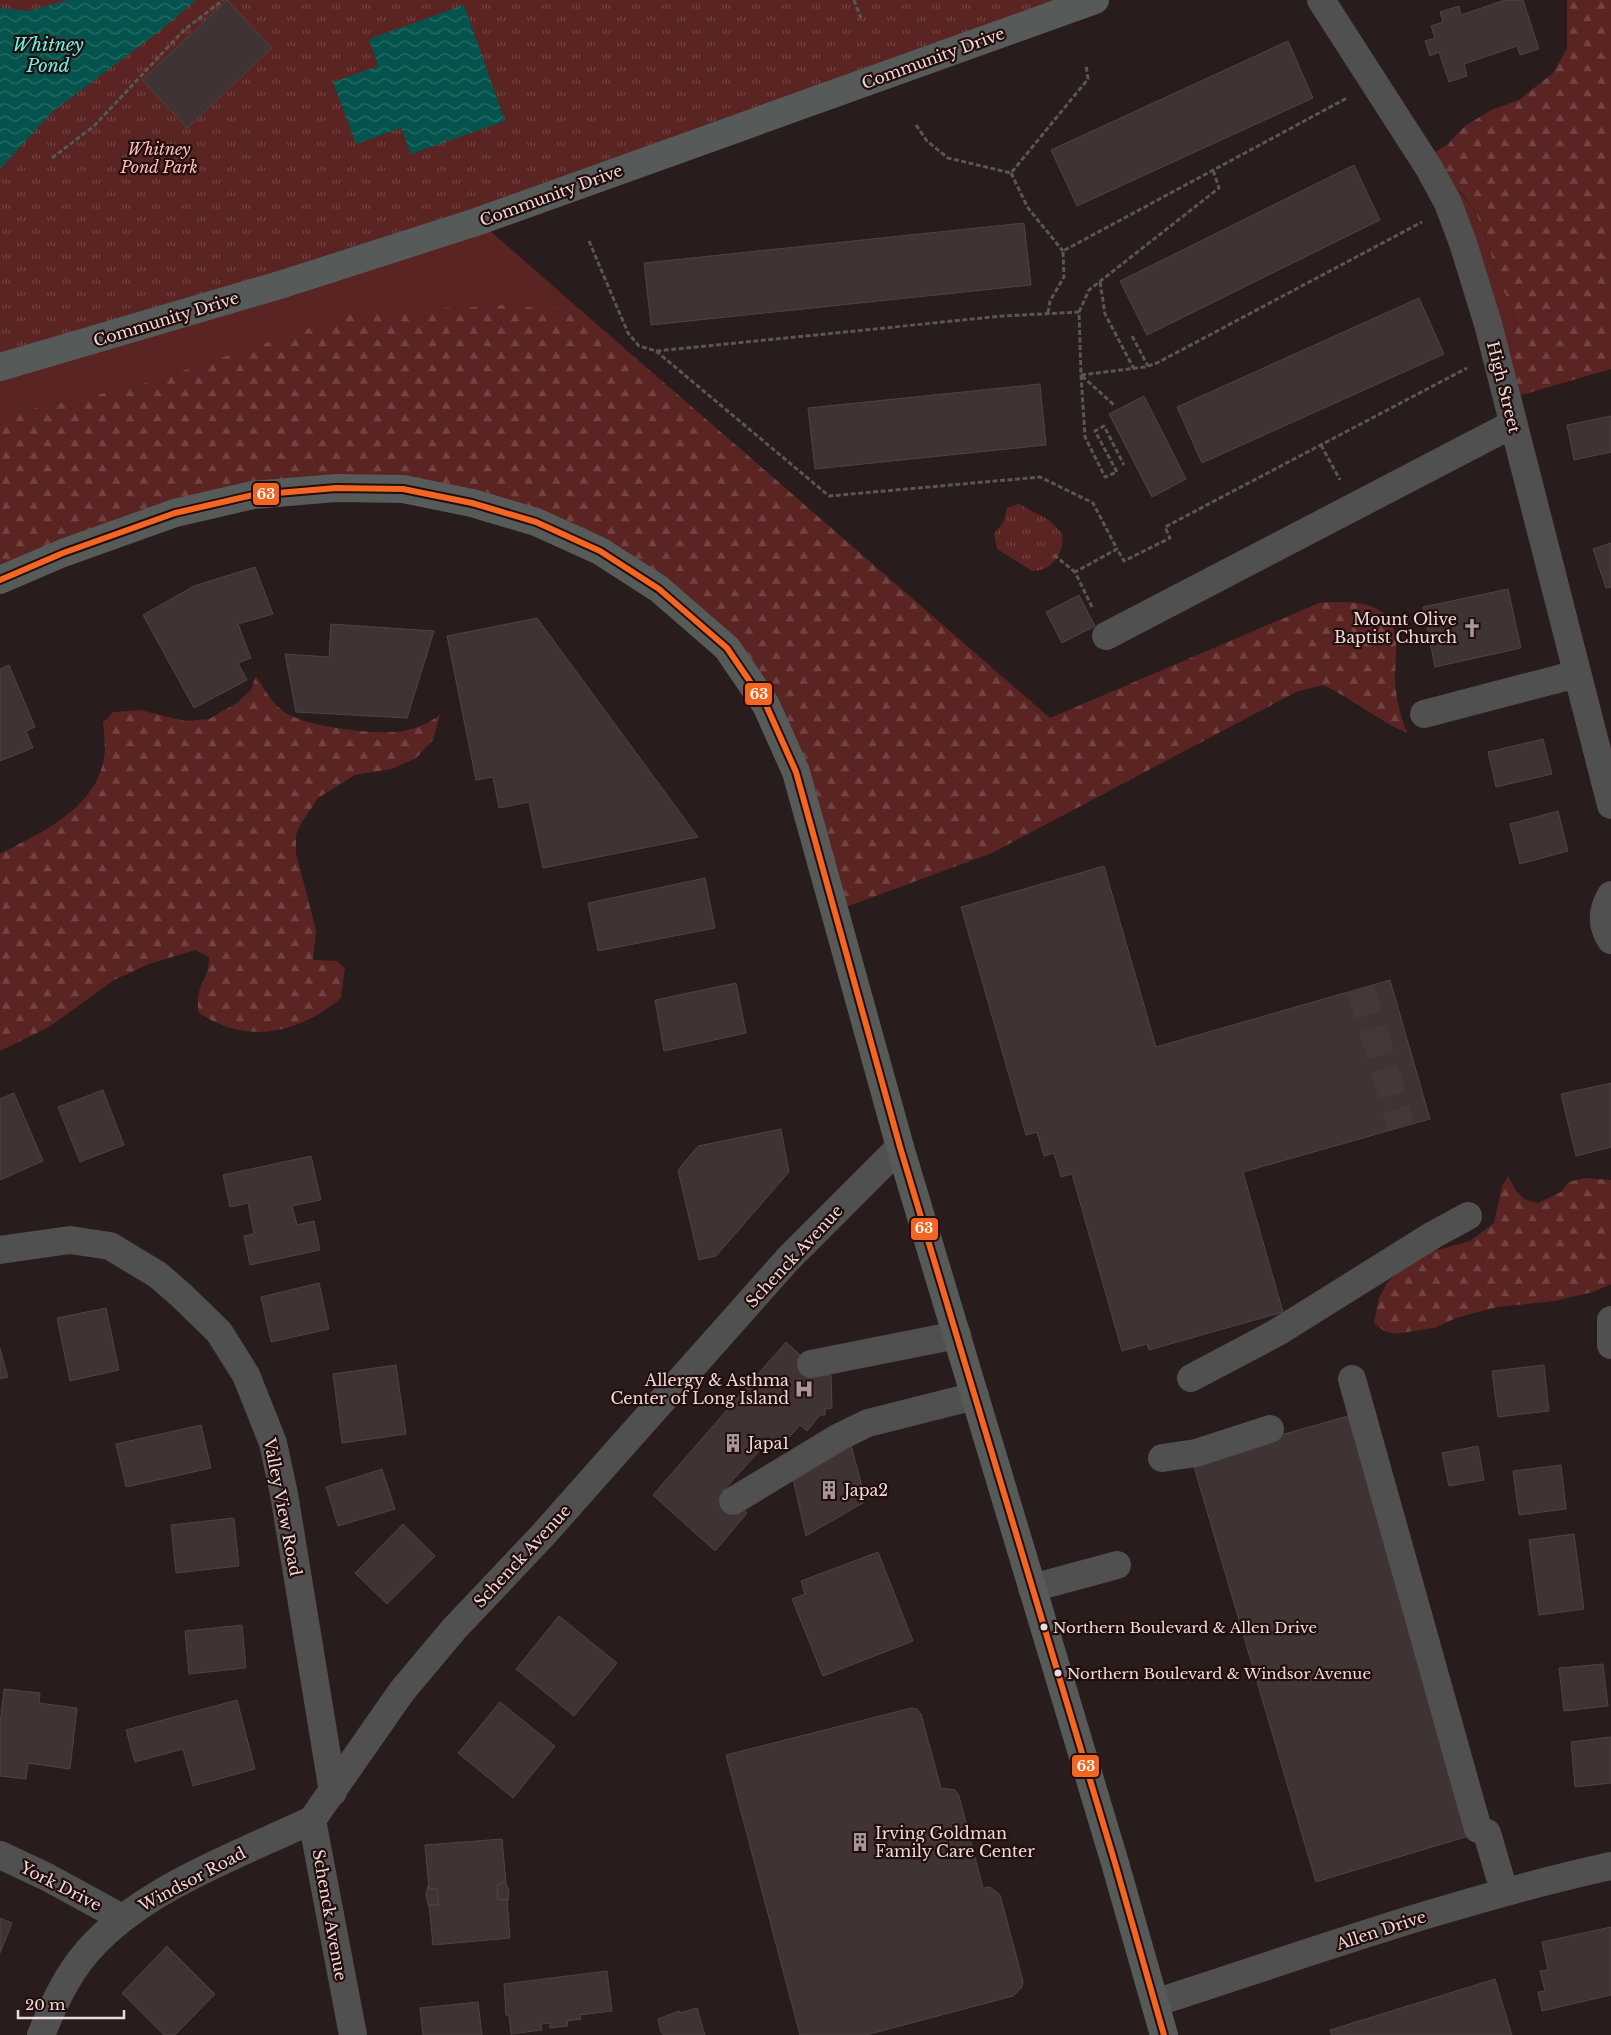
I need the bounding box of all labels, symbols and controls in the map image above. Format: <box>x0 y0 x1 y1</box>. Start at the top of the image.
street label: Community Drive <box>859 23 1007 93</box>
water label: Whitney Pond <box>13 34 84 77</box>
park label: Whitney Pond Park <box>119 139 198 177</box>
street label: Community Drive <box>477 160 625 230</box>
street label: Community Drive <box>91 287 241 351</box>
street label: High Street <box>1483 339 1525 435</box>
line badge: 63 <box>252 482 280 506</box>
text: 63 <box>257 485 275 503</box>
place label: Mount Olive Baptist Church <box>1334 609 1457 647</box>
church icon: Mount Olive Baptist Church <box>1461 617 1483 639</box>
line badge: 63 <box>744 682 773 706</box>
text: 63 <box>750 685 768 703</box>
street label: Schenck Avenue <box>741 1200 847 1312</box>
line badge: 63 <box>910 1217 939 1241</box>
text: 63 <box>915 1219 933 1237</box>
place label: Allergy & Asthma Center of Long Island <box>610 1370 789 1408</box>
hospital icon: Allergy & Asthma Center of Long Island <box>793 1378 815 1400</box>
building icon: Japa1 <box>722 1432 744 1454</box>
place label: Japa1 <box>746 1433 790 1453</box>
street label: Valley View Road <box>260 1435 306 1578</box>
building icon: Japa2 <box>818 1479 840 1501</box>
place label: Japa2 <box>842 1480 888 1500</box>
street label: Schenck Avenue <box>469 1500 575 1612</box>
place label: Northern Boulevard & Allen Drive <box>1053 1618 1317 1637</box>
marker: Northern Boulevard & Allen Drive <box>1039 1622 1049 1632</box>
place label: Northern Boulevard & Windsor Avenue <box>1067 1664 1371 1683</box>
marker: Northern Boulevard & Windsor Avenue <box>1053 1668 1063 1678</box>
line badge: 63 <box>1071 1754 1100 1778</box>
text: 63 <box>1077 1757 1095 1775</box>
place label: Irving Goldman Family Care Center <box>875 1823 1035 1861</box>
building icon: Irving Goldman Family Care Center <box>849 1831 871 1853</box>
street label: Windsor Road <box>134 1842 249 1916</box>
street label: Schenck Avenue <box>309 1848 351 1982</box>
street label: York Drive <box>16 1857 105 1915</box>
street label: Allen Drive <box>1333 1906 1428 1954</box>
scale bar <box>18 1988 124 2020</box>
text: 20 m <box>25 1995 65 2014</box>

